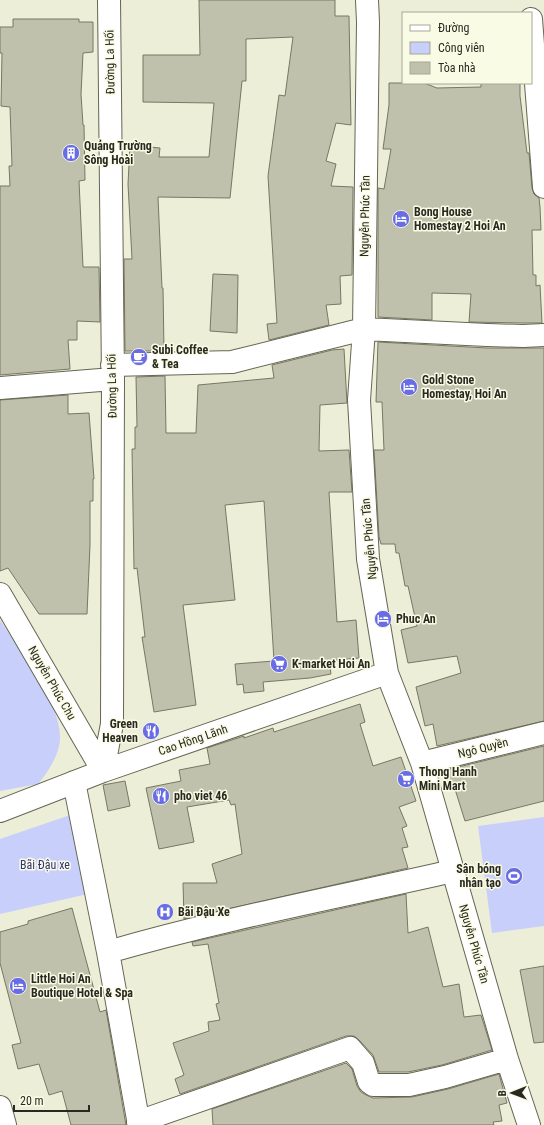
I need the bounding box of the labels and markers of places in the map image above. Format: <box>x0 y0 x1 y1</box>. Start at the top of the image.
place label: Quảng Trường Sông Hoài <box>84 139 152 167</box>
building icon: Quảng Trường Sông Hoài <box>61 143 81 163</box>
place label: Bong House Homestay 2 Hoi An <box>414 205 506 233</box>
hotel icon: Bong House Homestay 2 Hoi An <box>391 209 411 229</box>
place label: Subi Coffee & Tea <box>152 343 208 371</box>
cafe icon: Subi Coffee & Tea <box>129 347 149 367</box>
place label: Gold Stone Homestay, Hoi An <box>422 373 507 401</box>
hotel icon: Gold Stone Homestay, Hoi An <box>399 377 419 397</box>
hotel icon: Phuc An <box>373 609 393 629</box>
place label: Phuc An <box>396 612 436 626</box>
supermarket icon: K-market Hoi An <box>269 654 289 674</box>
place label: K-market Hoi An <box>292 657 370 671</box>
place label: Green Heaven <box>102 717 138 745</box>
restaurant icon: Green Heaven <box>141 721 161 741</box>
place label: Thong Hanh Mini Mart <box>419 765 477 793</box>
supermarket icon: Thong Hanh Mini Mart <box>396 769 416 789</box>
restaurant icon: pho viet 46 <box>151 786 171 806</box>
place label: pho viet 46 <box>174 789 227 803</box>
place label: Sân bóng nhân tạo <box>456 862 501 890</box>
sports icon: Sân bóng nhân tạo <box>504 866 524 886</box>
hospital icon: Bãi Đậu Xe <box>155 902 175 922</box>
place label: Bãi Đậu Xe <box>178 905 230 919</box>
place label: Little Hoi An Boutique Hotel & Spa <box>31 972 133 1000</box>
hotel icon: Little Hoi An Boutique Hotel & Spa <box>8 976 28 996</box>

